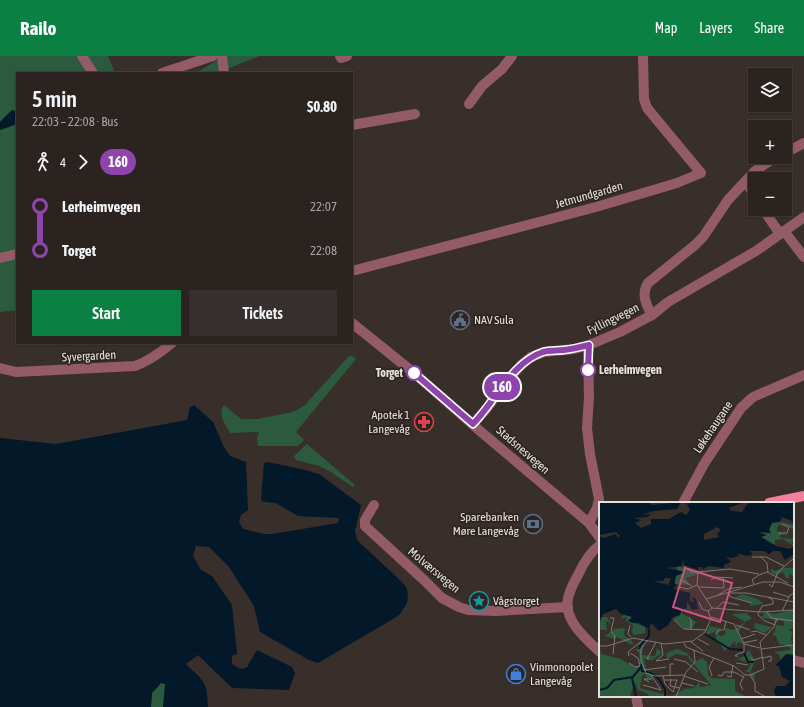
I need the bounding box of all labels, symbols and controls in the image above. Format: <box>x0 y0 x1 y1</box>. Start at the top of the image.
text: Railo <box>20 17 56 39</box>
text: Map <box>655 20 677 36</box>
text: Layers <box>699 20 732 36</box>
text: Share <box>754 20 784 36</box>
map controls <box>748 68 792 216</box>
button: layers <box>748 68 792 112</box>
text: 5 min <box>32 86 77 112</box>
text: $0.80 <box>307 98 337 115</box>
text: 22:03 – 22:08 · Bus <box>32 114 118 129</box>
button: + <box>748 120 792 164</box>
icon: walk <box>32 151 54 173</box>
icon: forward <box>72 151 94 173</box>
text: 160 <box>108 154 128 170</box>
text: 4 <box>60 155 66 170</box>
button: − <box>748 172 792 216</box>
street label: Jetmundgarden <box>554 179 624 211</box>
text: Lerheimvegen <box>62 198 140 215</box>
text: 22:07 <box>310 199 337 214</box>
text: Torget <box>62 242 96 259</box>
text: 22:08 <box>310 243 337 258</box>
button: Start <box>32 290 181 336</box>
button: Tickets <box>189 290 337 336</box>
street label: Fyllingvegen <box>585 300 641 338</box>
public building icon: NAV Sula <box>449 309 471 331</box>
place label: NAV Sula <box>474 313 514 327</box>
street label: Syvergarden <box>62 348 116 364</box>
marker: Lerheimvegen <box>580 362 596 378</box>
place label: Lerheimvegen <box>599 363 662 377</box>
marker: Torget <box>406 365 422 381</box>
place label: Torget <box>376 366 404 380</box>
line badge: 160 <box>479 374 525 400</box>
text: 160 <box>492 379 512 395</box>
street label: Løkehaugane <box>690 398 736 456</box>
place label: Apotek 1 Langevåg <box>368 408 411 436</box>
pharmacy icon: Apotek 1 Langevåg <box>413 411 435 433</box>
street label: Stadsnesvegen <box>494 423 552 477</box>
inset map <box>599 502 794 697</box>
place label: Sparebanken Møre Langevåg <box>453 510 520 538</box>
bank icon: Sparebanken Møre Langevåg <box>522 513 544 535</box>
street label: Molværsvegen <box>405 544 463 596</box>
place icon: Vågstorget <box>468 590 490 612</box>
place label: Vågstorget <box>493 594 540 608</box>
place label: Vinmonopolet Langevåg <box>530 660 594 688</box>
shop icon: Vinmonopolet Langevåg <box>505 663 527 685</box>

